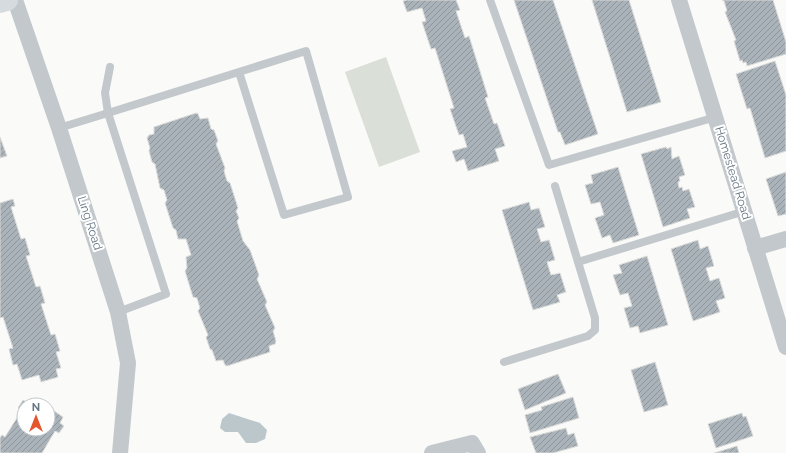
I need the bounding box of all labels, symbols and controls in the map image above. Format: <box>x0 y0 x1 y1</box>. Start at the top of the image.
street label: Homestead Road <box>712 125 754 221</box>
street label: Ling Road <box>75 194 105 252</box>
north arrow <box>16 397 56 437</box>
text: N <box>32 401 40 414</box>

